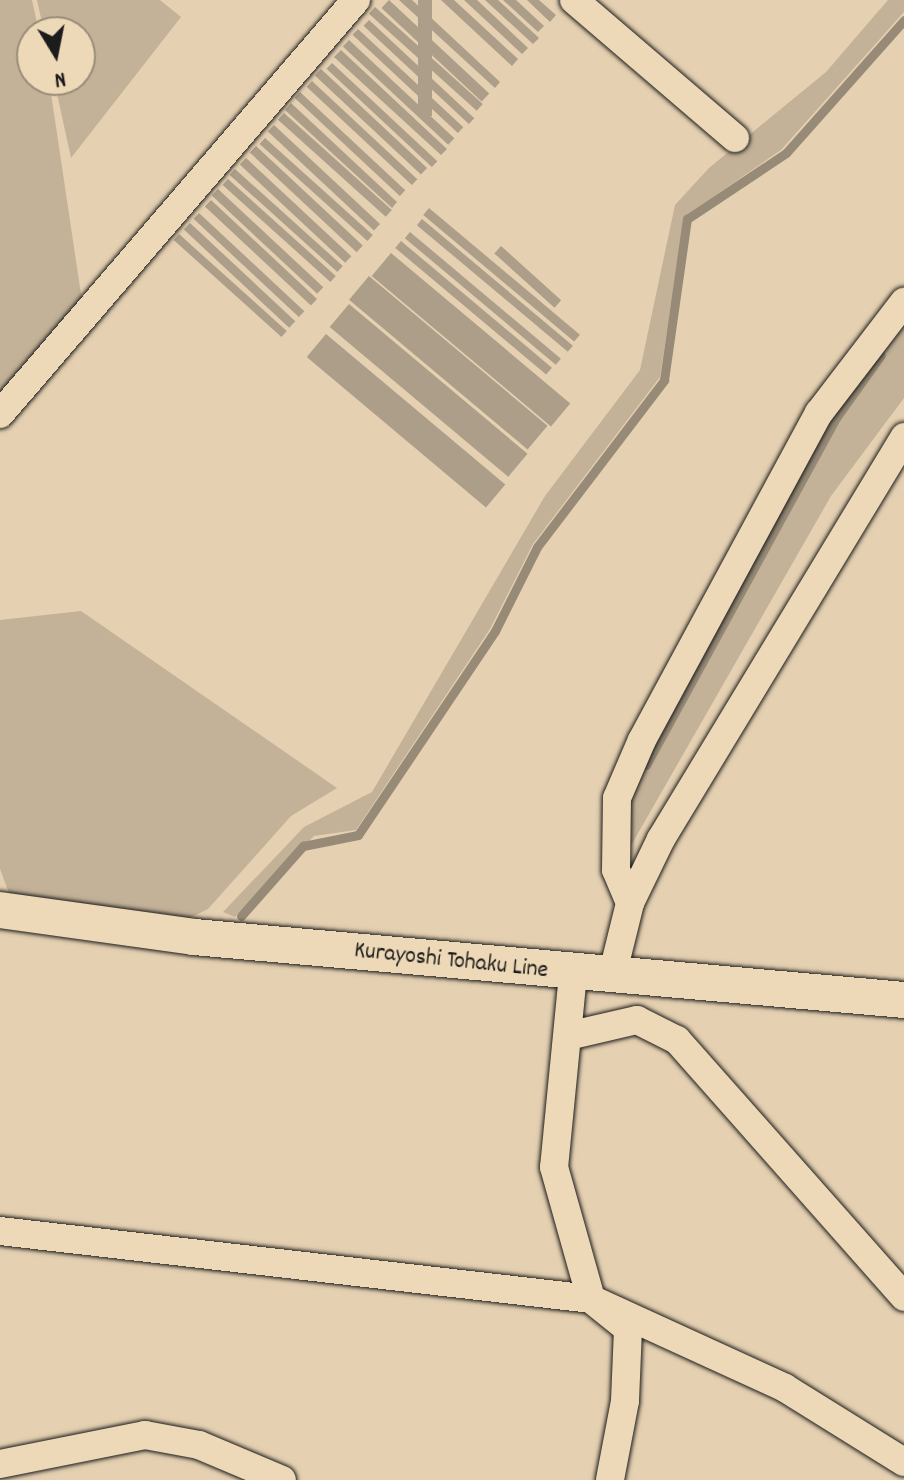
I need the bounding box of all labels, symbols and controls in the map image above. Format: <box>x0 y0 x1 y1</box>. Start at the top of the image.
north arrow <box>16 16 96 96</box>
text: N <box>52 62 68 94</box>
street label: Kurayoshi Tohaku Line <box>353 937 549 987</box>

